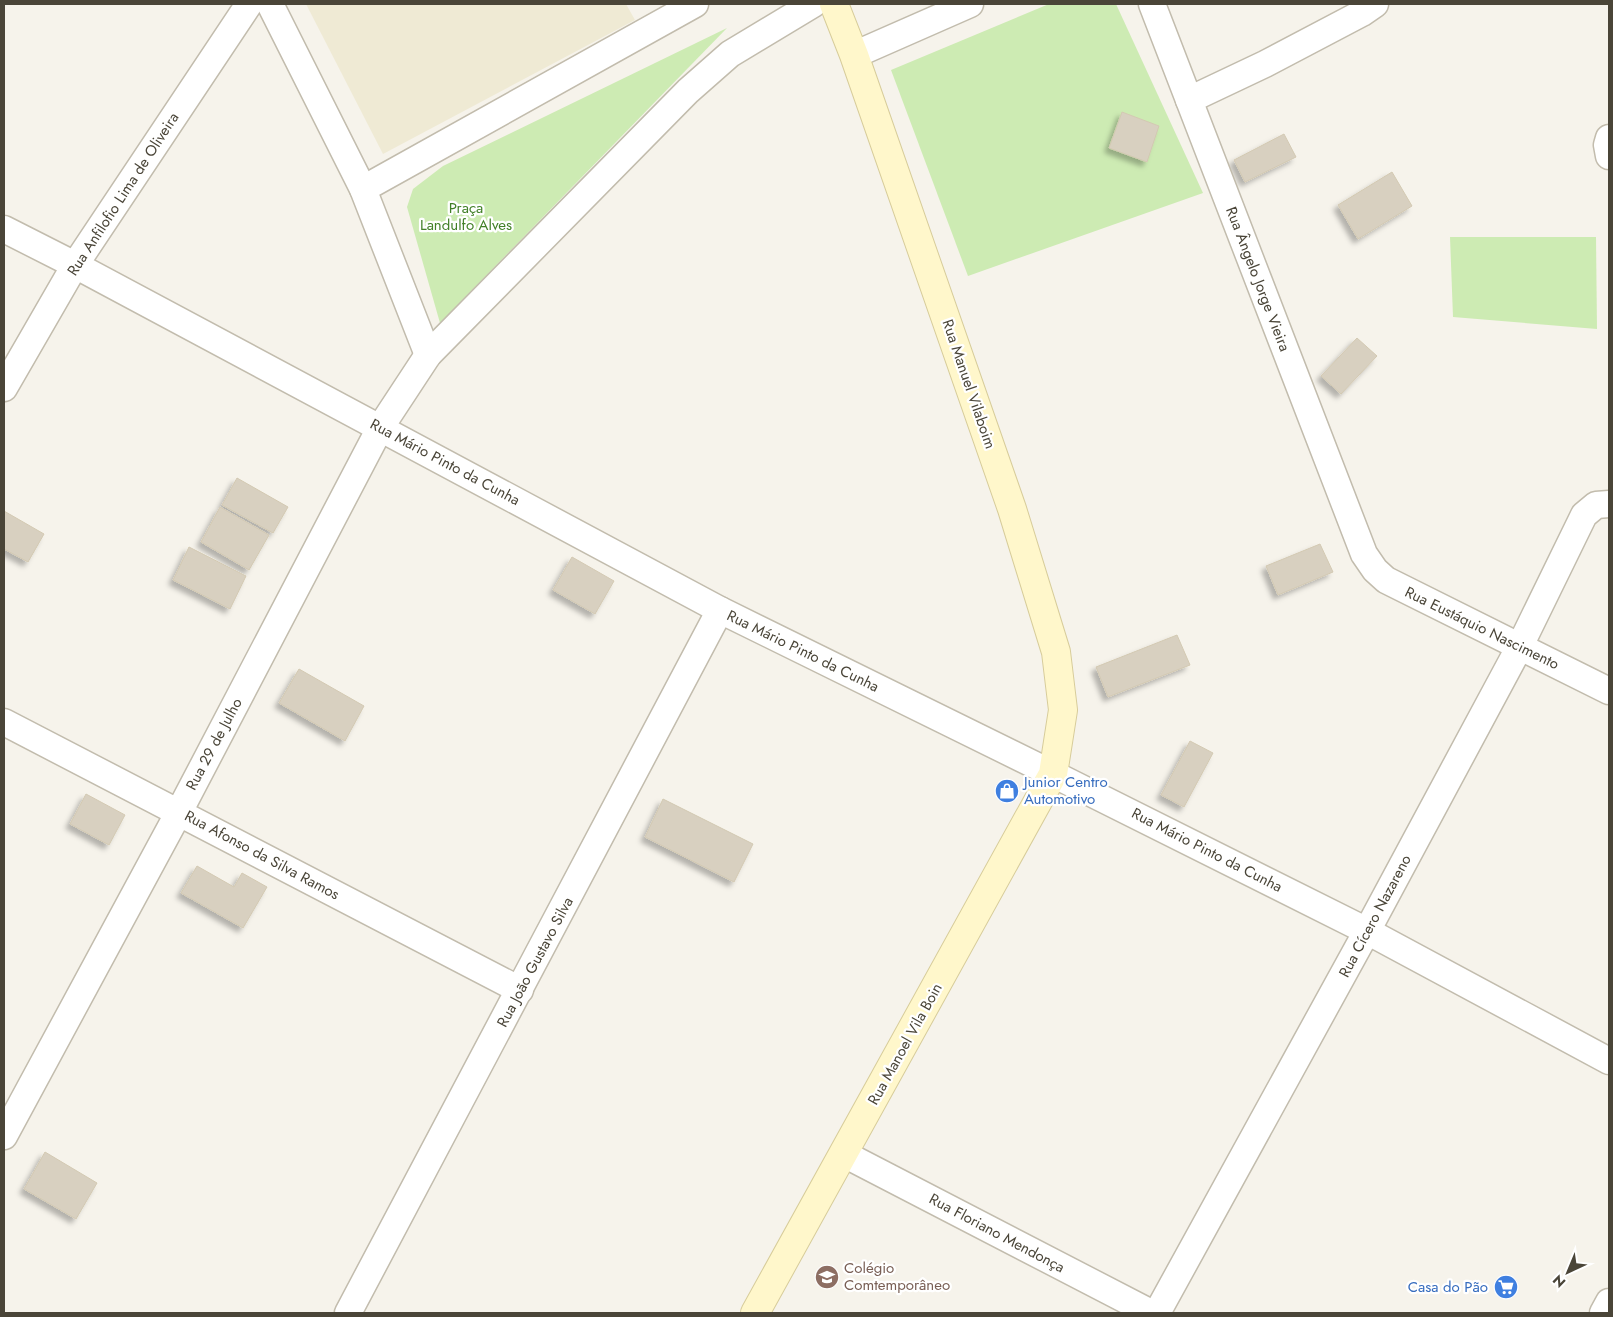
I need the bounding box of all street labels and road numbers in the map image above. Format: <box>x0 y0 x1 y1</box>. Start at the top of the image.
street label: Rua Anfilofio Lima de Oliveira <box>62 108 184 280</box>
street label: Rua Ângelo Jorge Vieira <box>1220 203 1296 355</box>
street label: Rua Manuel Vilaboim <box>937 316 1001 452</box>
street label: Rua Mário Pinto da Cunha <box>366 413 524 511</box>
street label: Rua Eustáquio Nascimento <box>1401 581 1563 675</box>
street label: Rua Mário Pinto da Cunha <box>723 605 883 697</box>
street label: Rua 29 de Julho <box>180 694 248 794</box>
street label: Rua Mário Pinto da Cunha <box>1128 802 1286 898</box>
street label: Rua Afonso da Silva Ramos <box>181 805 343 905</box>
street label: Rua Cícero Nazareno <box>1333 851 1417 981</box>
street label: Rua João Gustavo Silva <box>491 893 579 1031</box>
street label: Rua Manoel Vila Boin <box>862 979 948 1109</box>
street label: Rua Floriano Mendonça <box>925 1188 1069 1278</box>

